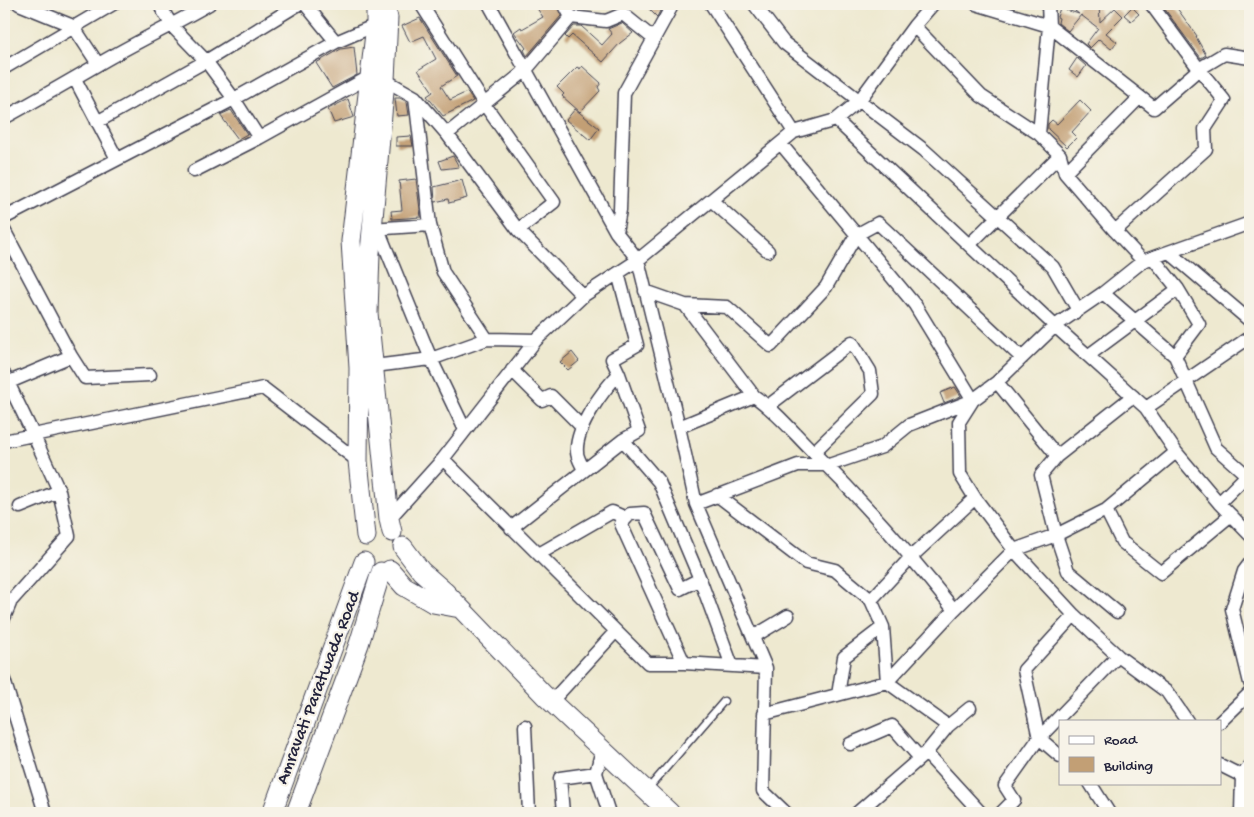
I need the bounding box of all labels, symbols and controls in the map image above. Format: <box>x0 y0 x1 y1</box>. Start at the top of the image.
street label: Amravati Paratwada Road <box>272 587 366 787</box>
legend <box>1059 720 1222 784</box>
text: Road <box>1104 732 1138 750</box>
text: Building <box>1103 758 1153 776</box>

